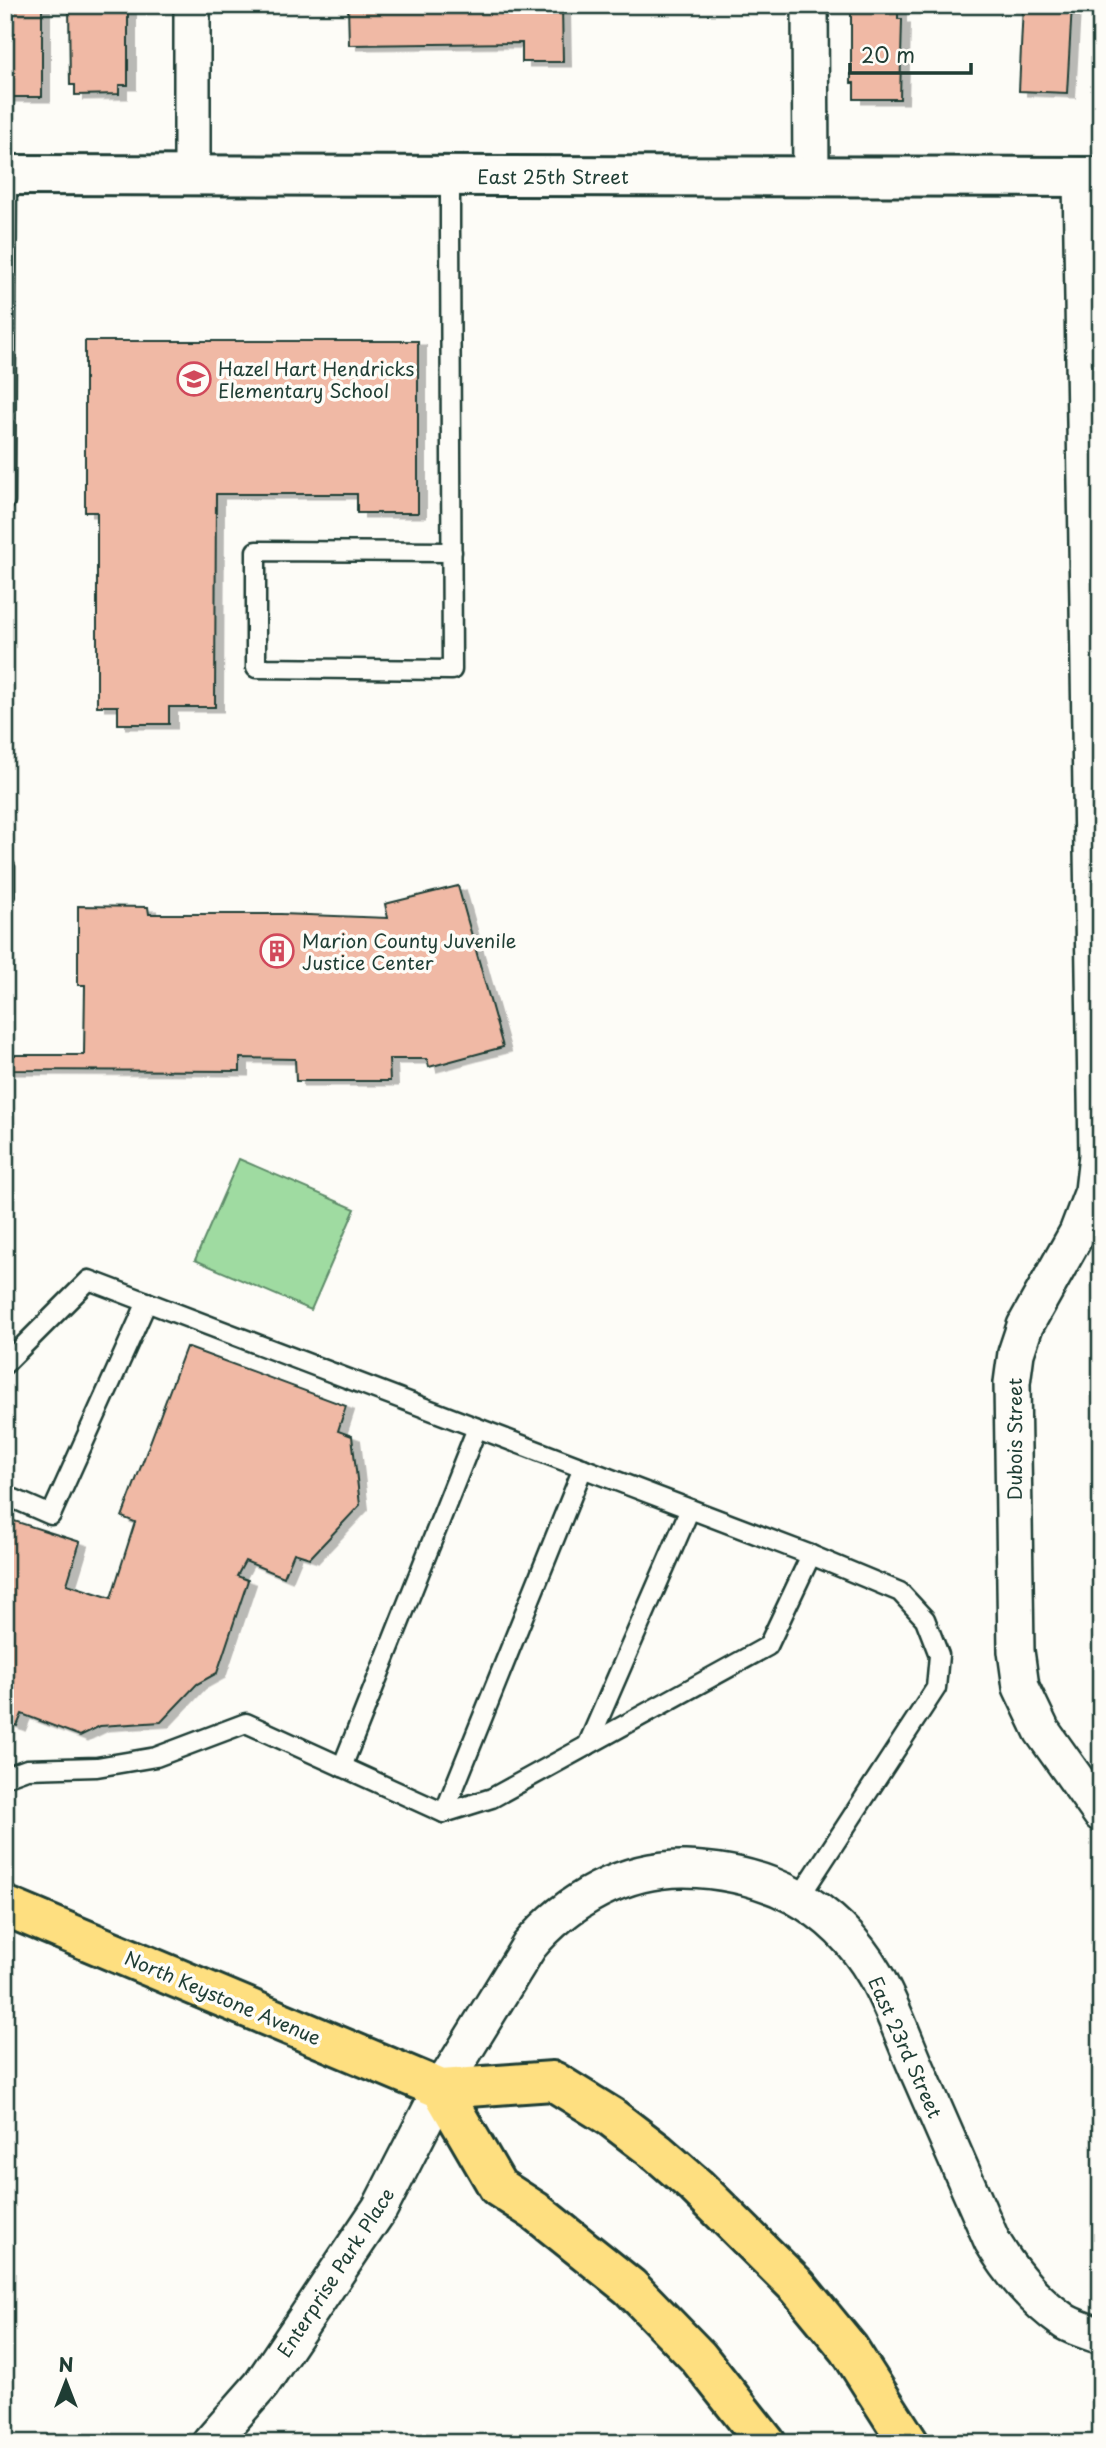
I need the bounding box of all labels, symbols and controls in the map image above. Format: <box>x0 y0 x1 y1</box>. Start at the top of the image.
scale bar <box>850 32 971 76</box>
text: 20 m <box>861 38 915 70</box>
street label: East 25th Street <box>477 162 629 190</box>
place label: Hazel Hart Hendricks Elementary School <box>218 354 415 404</box>
school or university icon: Hazel Hart Hendricks Elementary School <box>175 360 213 398</box>
place label: Marion County Juvenile Justice Center <box>302 926 517 976</box>
building icon: Marion County Juvenile Justice Center <box>258 932 296 970</box>
street label: Dubois Street <box>1000 1377 1028 1500</box>
street label: North Keystone Avenue <box>121 1943 325 2051</box>
street label: East 23rd Street <box>862 1972 950 2123</box>
street label: Enterprise Park Place <box>270 2182 400 2362</box>
north arrow <box>32 2346 102 2416</box>
text: N <box>58 2350 74 2378</box>

